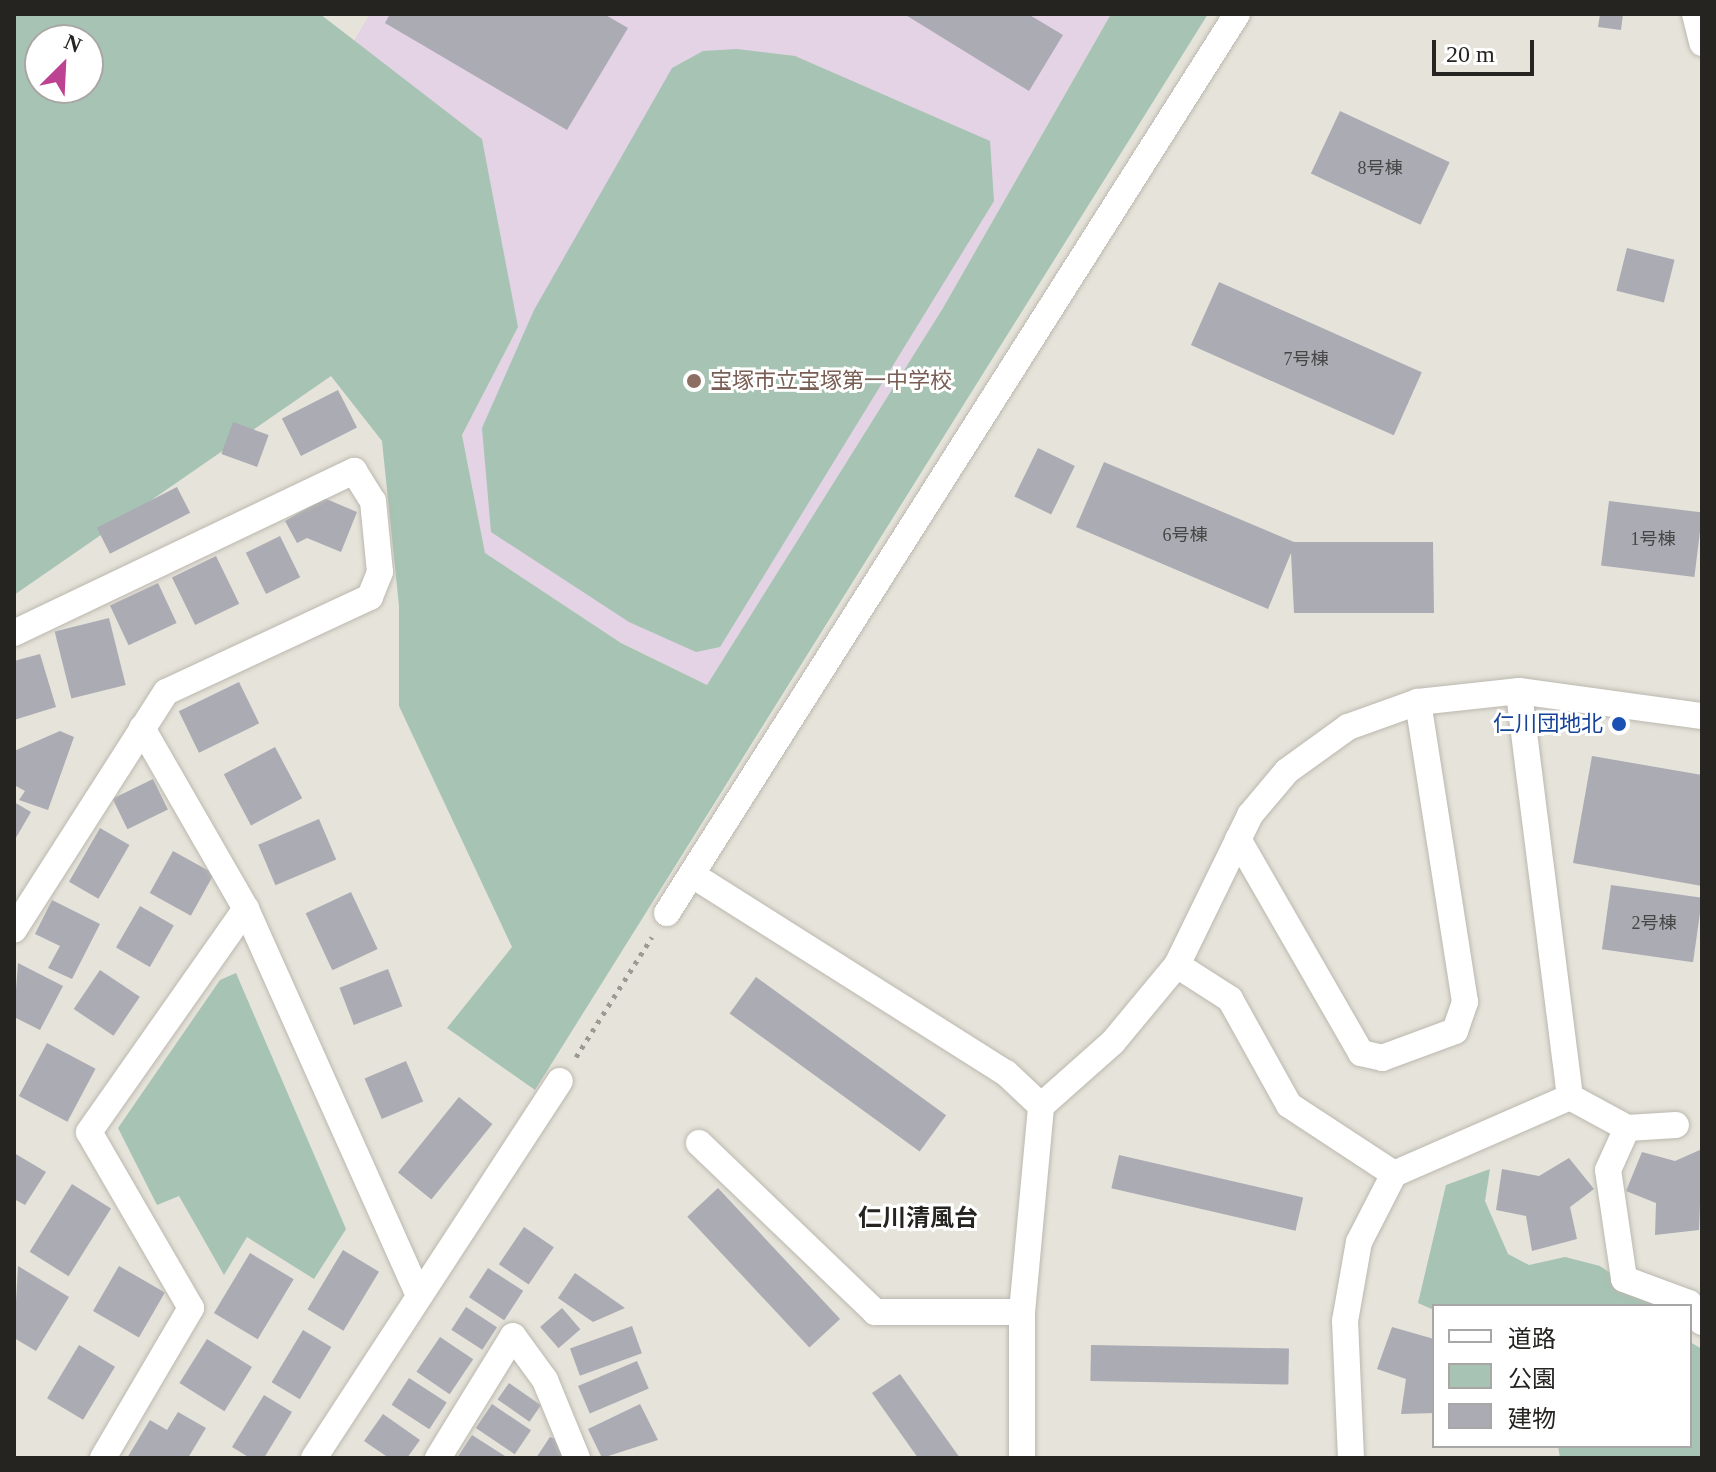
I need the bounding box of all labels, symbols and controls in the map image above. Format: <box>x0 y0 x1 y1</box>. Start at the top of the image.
north arrow <box>24 24 104 104</box>
scale bar <box>1436 24 1538 74</box>
text: N <box>61 29 85 58</box>
text: 20 m <box>1446 41 1495 67</box>
house number: 8号棟 <box>1358 157 1402 179</box>
house number: 7号棟 <box>1284 348 1328 370</box>
place label: 宝塚市立宝塚第一中学校 <box>710 368 952 394</box>
marker: 宝塚市立宝塚第一中学校 <box>685 372 703 390</box>
house number: 6号棟 <box>1163 524 1207 546</box>
house number: 1号棟 <box>1631 528 1675 550</box>
place label: 仁川団地北 <box>1493 711 1603 737</box>
marker: 仁川団地北 <box>1610 715 1628 733</box>
house number: 2号棟 <box>1632 912 1676 934</box>
district label: 仁川清風台 <box>858 1205 978 1233</box>
legend <box>1432 1304 1692 1448</box>
text: 道路 <box>1508 1326 1556 1352</box>
text: 公園 <box>1508 1366 1556 1392</box>
text: 建物 <box>1508 1406 1556 1432</box>

